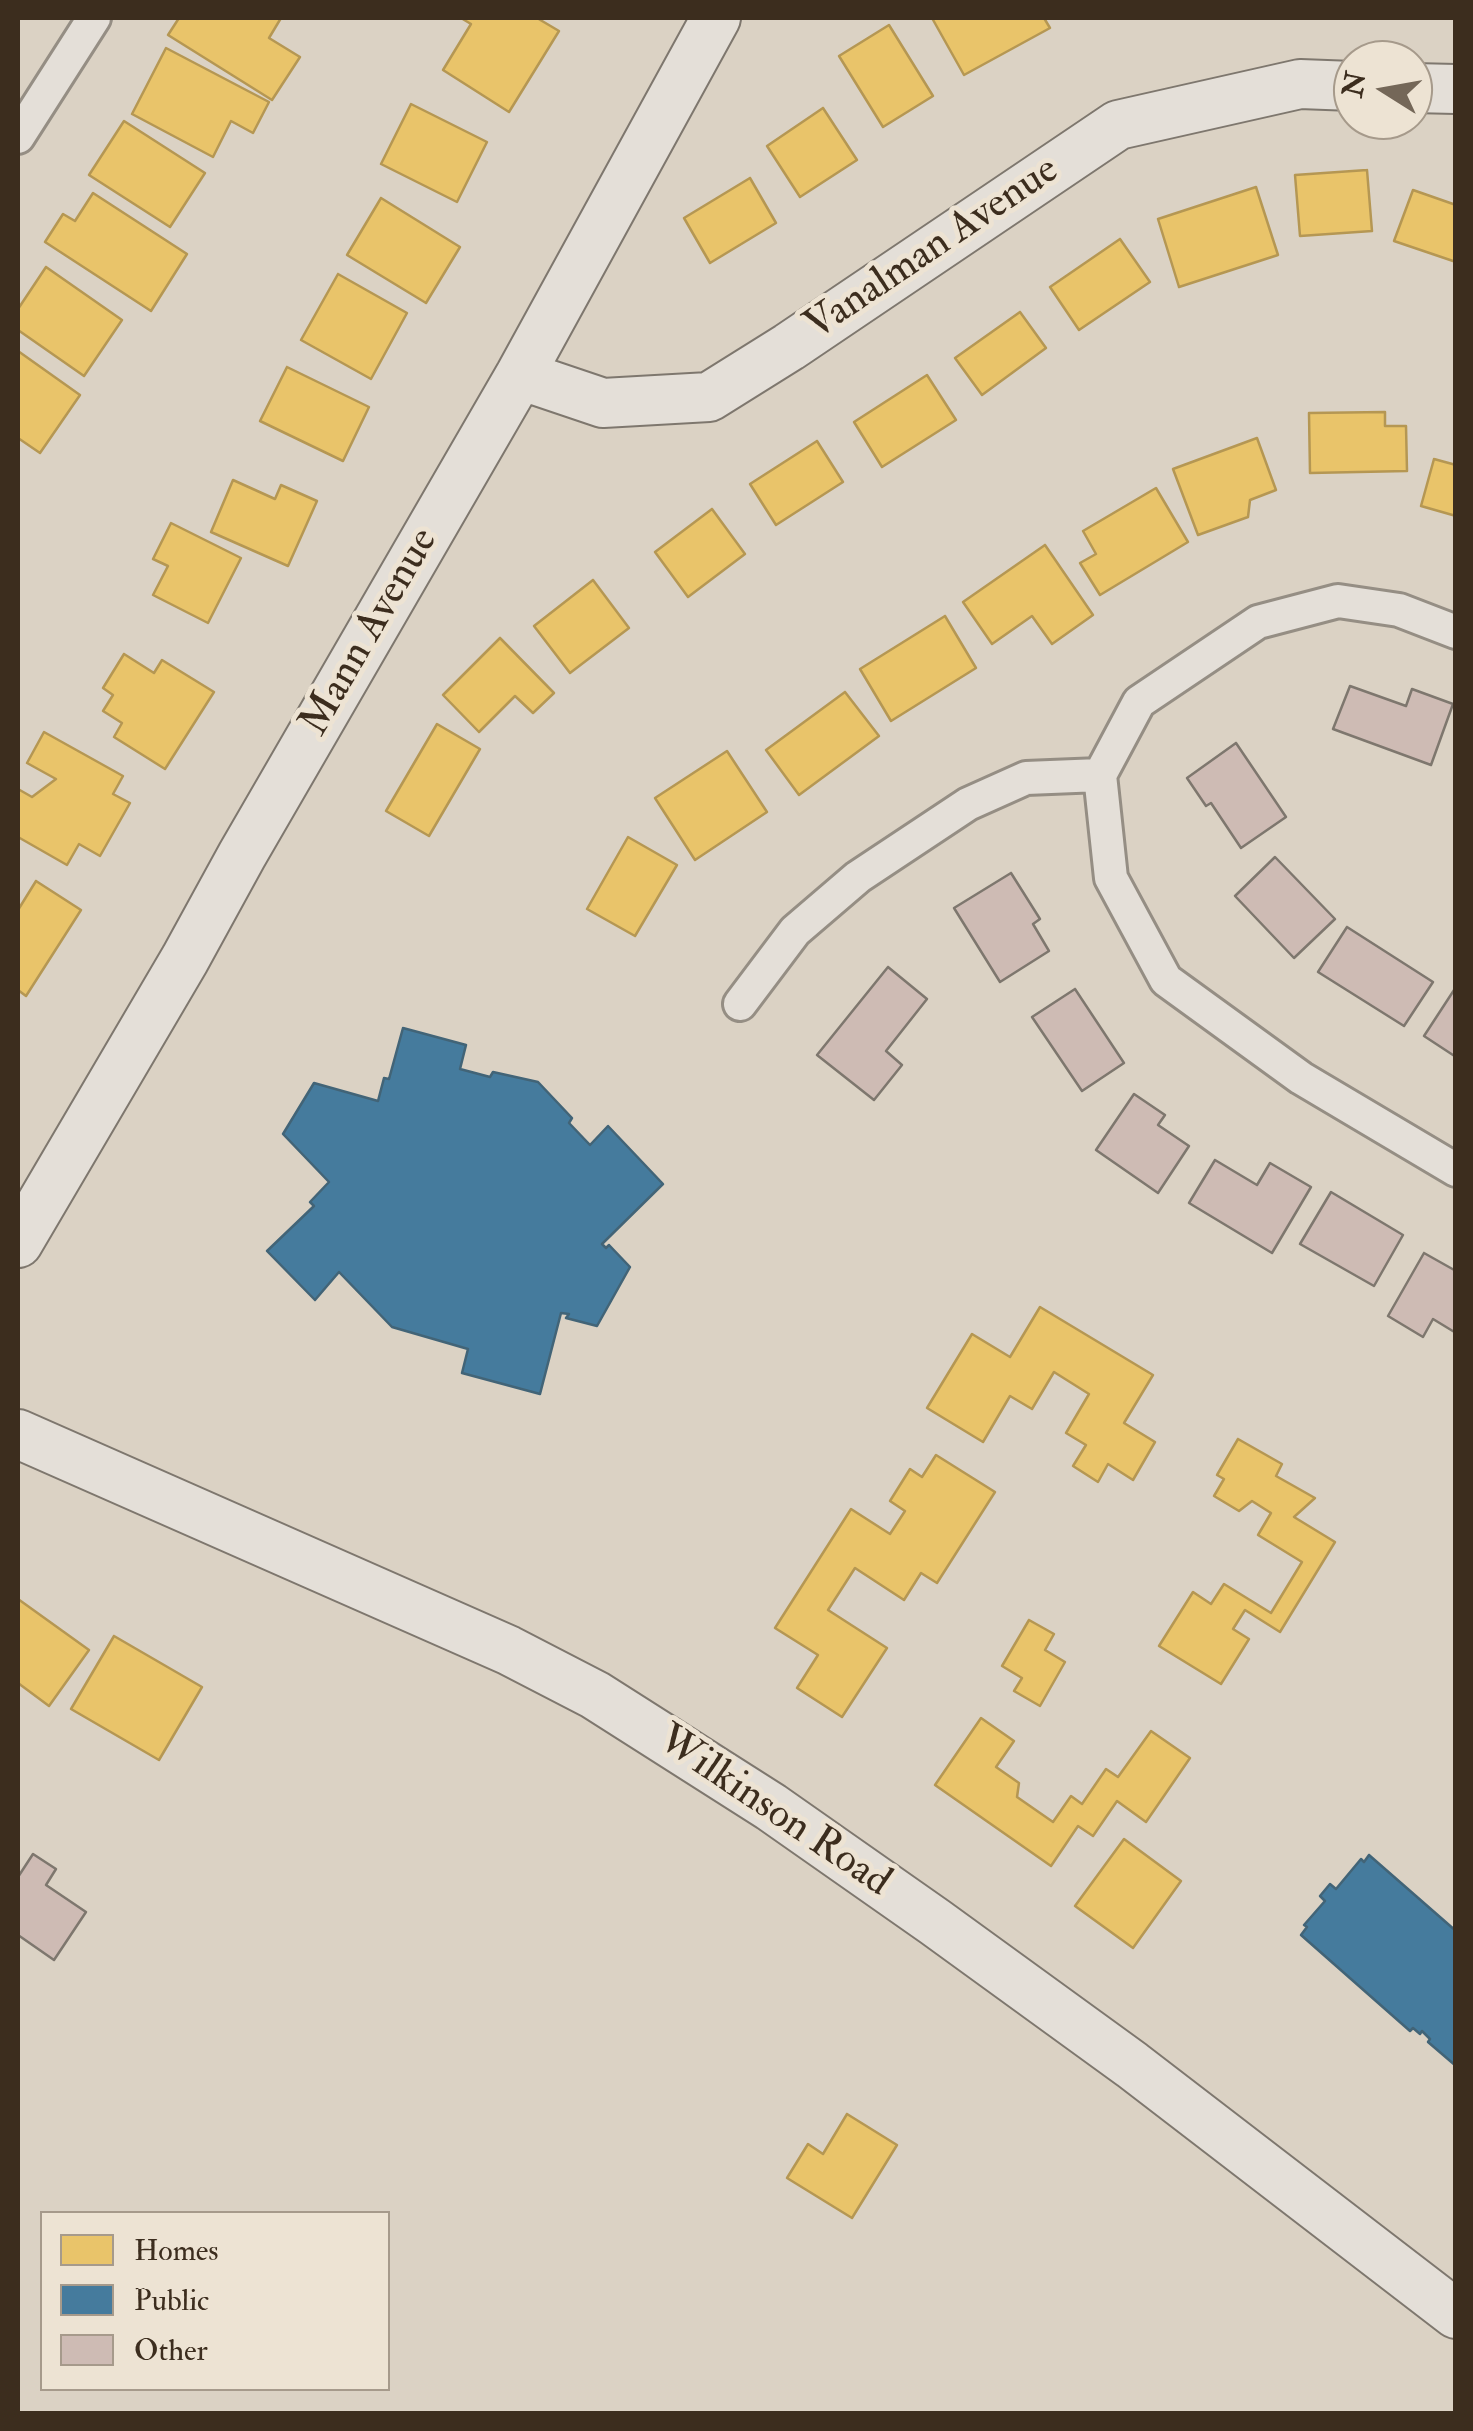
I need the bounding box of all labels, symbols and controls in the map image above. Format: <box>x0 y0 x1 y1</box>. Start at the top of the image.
north arrow <box>1333 40 1433 140</box>
text: N <box>1335 69 1375 100</box>
street label: Vanalman Avenue <box>797 147 1069 353</box>
street label: Mann Avenue <box>291 520 451 746</box>
street label: Wilkinson Road <box>647 1716 899 1910</box>
legend <box>40 2211 390 2391</box>
text: Homes <box>134 2232 219 2269</box>
text: Public <box>134 2282 209 2319</box>
text: Other <box>134 2332 208 2369</box>

